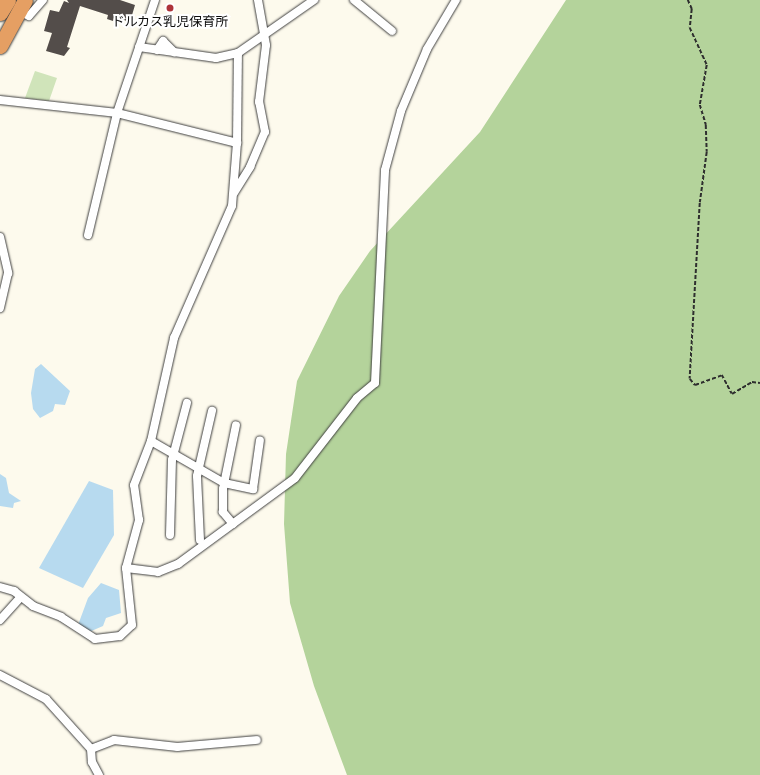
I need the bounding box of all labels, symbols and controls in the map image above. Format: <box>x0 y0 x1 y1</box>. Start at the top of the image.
marker: ドルカス乳児保育所 <box>165 3 175 13</box>
place label: ドルカス乳児保育所 <box>112 14 228 30</box>

